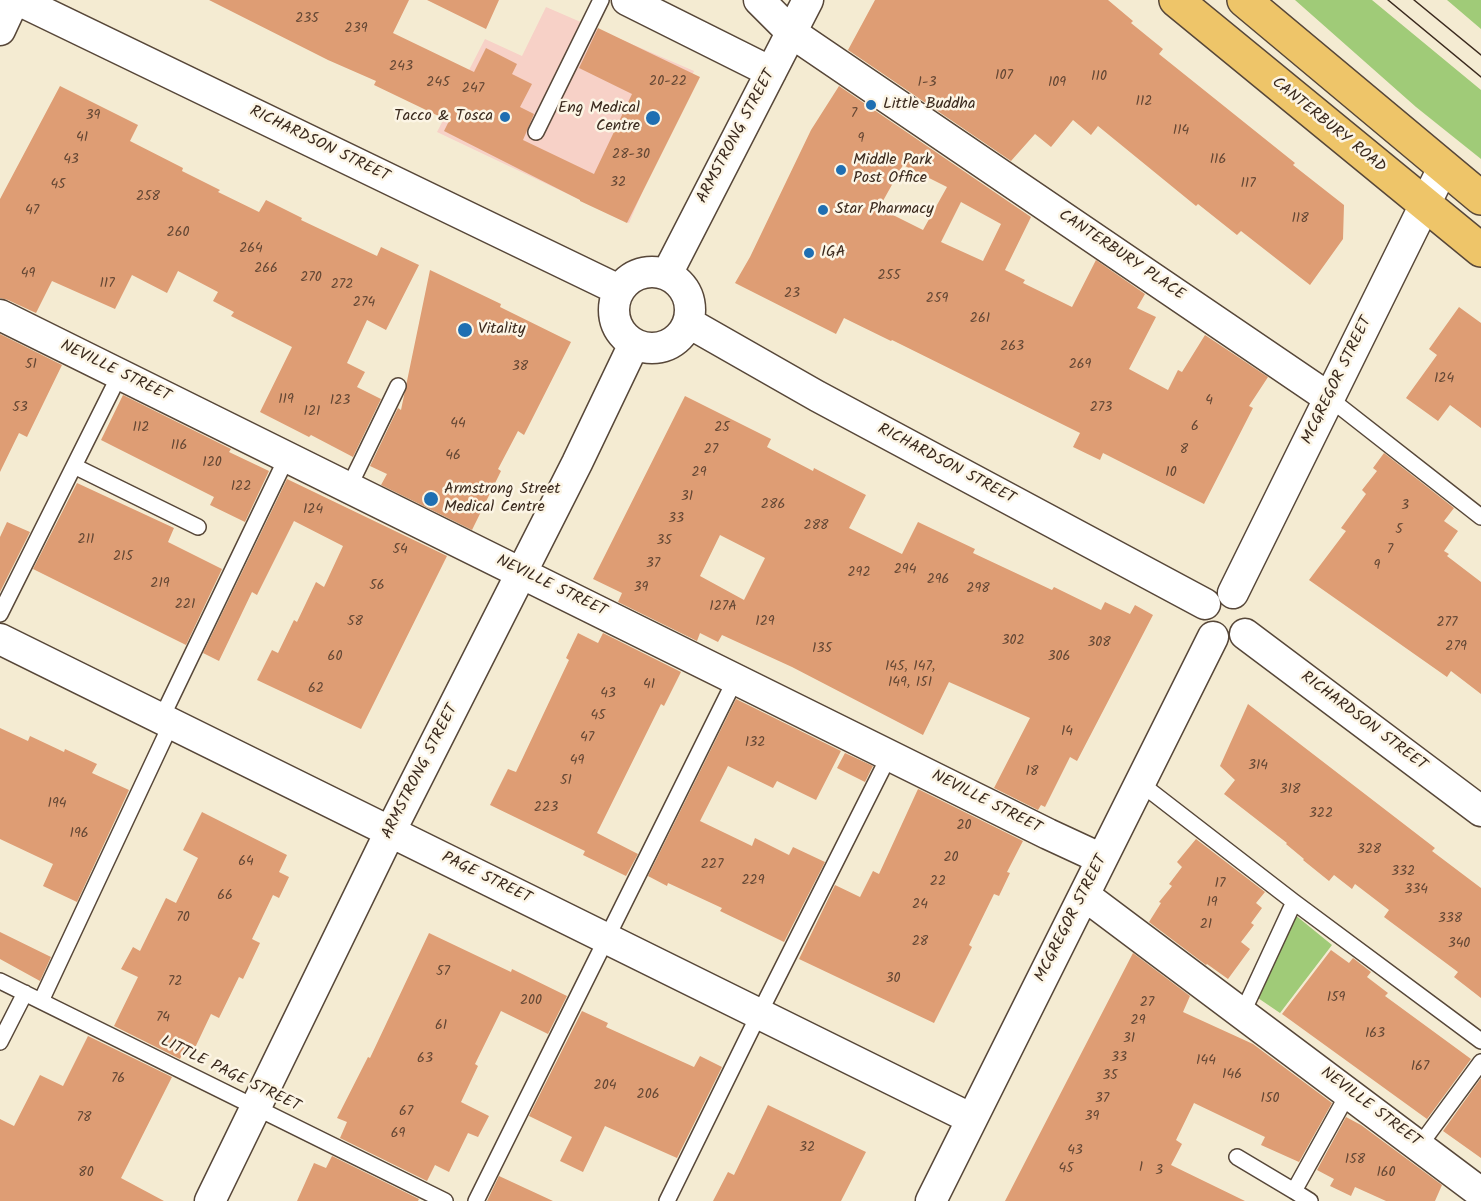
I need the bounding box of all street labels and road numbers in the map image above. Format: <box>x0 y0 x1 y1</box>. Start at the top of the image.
street label: ARMSTRONG STREET <box>694 67 780 207</box>
street label: CANTERBURY ROAD <box>1267 74 1389 178</box>
street label: RICHARDSON STREET <box>246 103 392 187</box>
street label: CANTERBURY PLACE <box>1054 207 1188 305</box>
street label: MCGREGOR STREET <box>1299 314 1377 448</box>
street label: NEVILLE STREET <box>57 337 173 407</box>
street label: RICHARDSON STREET <box>874 421 1018 509</box>
street label: NEVILLE STREET <box>493 552 609 622</box>
street label: RICHARDSON STREET <box>1296 668 1430 776</box>
street label: ARMSTRONG STREET <box>379 701 463 843</box>
street label: NEVILLE STREET <box>928 767 1044 839</box>
street label: PAGE STREET <box>438 849 534 909</box>
street label: MCGREGOR STREET <box>1032 852 1112 986</box>
street label: LITTLE PAGE STREET <box>157 1033 303 1117</box>
street label: NEVILLE STREET <box>1316 1064 1424 1152</box>

